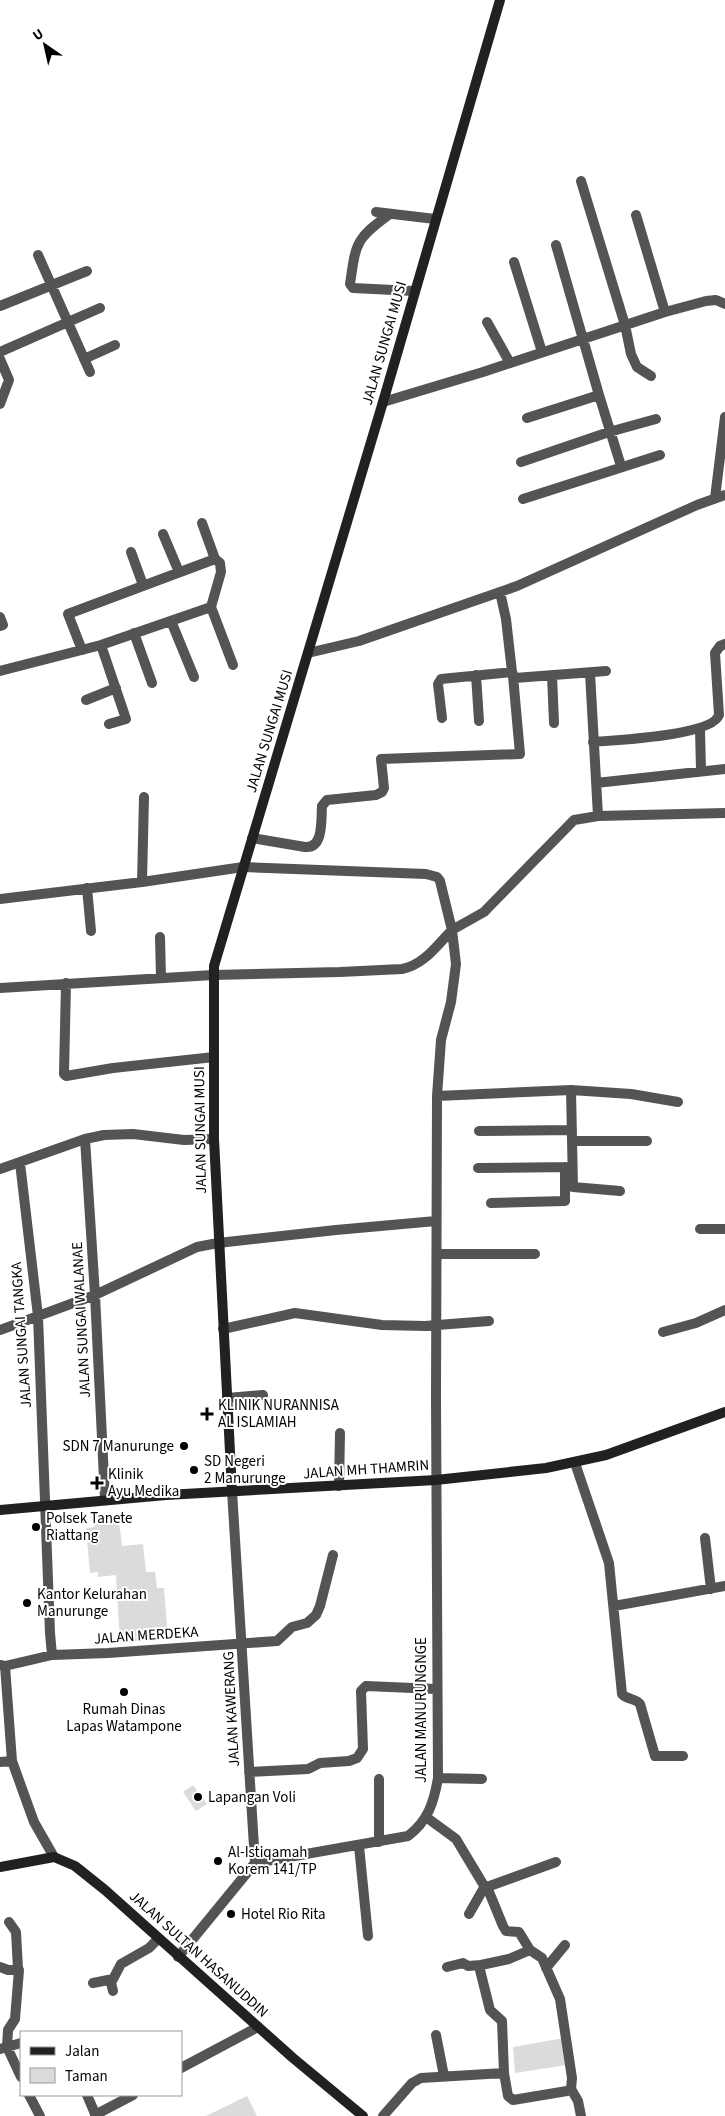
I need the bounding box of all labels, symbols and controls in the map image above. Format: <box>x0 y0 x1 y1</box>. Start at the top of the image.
north arrow <box>20 20 70 70</box>
text: U <box>29 24 48 46</box>
street label: JALAN SUNGAI MUSI <box>357 279 412 407</box>
street label: JALAN SUNGAI MUSI <box>241 667 298 795</box>
street label: JALAN SUNGAI MUSI <box>189 1066 212 1194</box>
street label: JALAN SUNGAI WALANAE <box>67 1241 96 1399</box>
street label: JALAN SUNGAI TANGKA <box>6 1260 37 1409</box>
place label: KLINIK NURANNISA AL ISLAMIAH <box>218 1395 340 1433</box>
marker: KLINIK NURANNISA AL ISLAMIAH <box>200 1407 214 1421</box>
place label: SDN 7 Manurunge <box>62 1436 174 1457</box>
marker: SDN 7 Manurunge <box>178 1440 190 1452</box>
place label: SD Negeri 2 Manurunge <box>204 1451 286 1489</box>
street label: JALAN MH THAMRIN <box>302 1455 430 1484</box>
place label: Klinik Ayu Medika <box>108 1464 179 1502</box>
marker: SD Negeri 2 Manurunge <box>188 1464 200 1476</box>
marker: Klinik Ayu Medika <box>90 1476 104 1490</box>
place label: Polsek Tanete Riattang <box>46 1508 133 1546</box>
marker: Polsek Tanete Riattang <box>30 1521 42 1533</box>
place label: Kantor Kelurahan Manurunge <box>37 1584 147 1622</box>
marker: Kantor Kelurahan Manurunge <box>21 1597 33 1609</box>
street label: JALAN MERDEKA <box>93 1621 200 1650</box>
street label: JALAN MANURUNGNGE <box>411 1637 432 1783</box>
street label: JALAN KAWERANG <box>218 1651 245 1767</box>
marker: Rumah Dinas Lapas Watampone <box>118 1686 130 1698</box>
place label: Rumah Dinas Lapas Watampone <box>66 1699 182 1737</box>
place label: Lapangan Voli <box>208 1787 296 1808</box>
marker: Lapangan Voli <box>192 1791 204 1803</box>
place label: Al-Istiqamah Korem 141/TP <box>228 1842 317 1880</box>
marker: Al-Istiqamah Korem 141/TP <box>212 1855 224 1867</box>
street label: JALAN SULTAN HASANUDDIN <box>125 1886 273 2023</box>
place label: Hotel Rio Rita <box>241 1904 326 1925</box>
marker: Hotel Rio Rita <box>225 1908 237 1920</box>
legend <box>20 2031 182 2096</box>
text: Jalan <box>65 2041 99 2062</box>
text: Taman <box>65 2066 108 2087</box>

